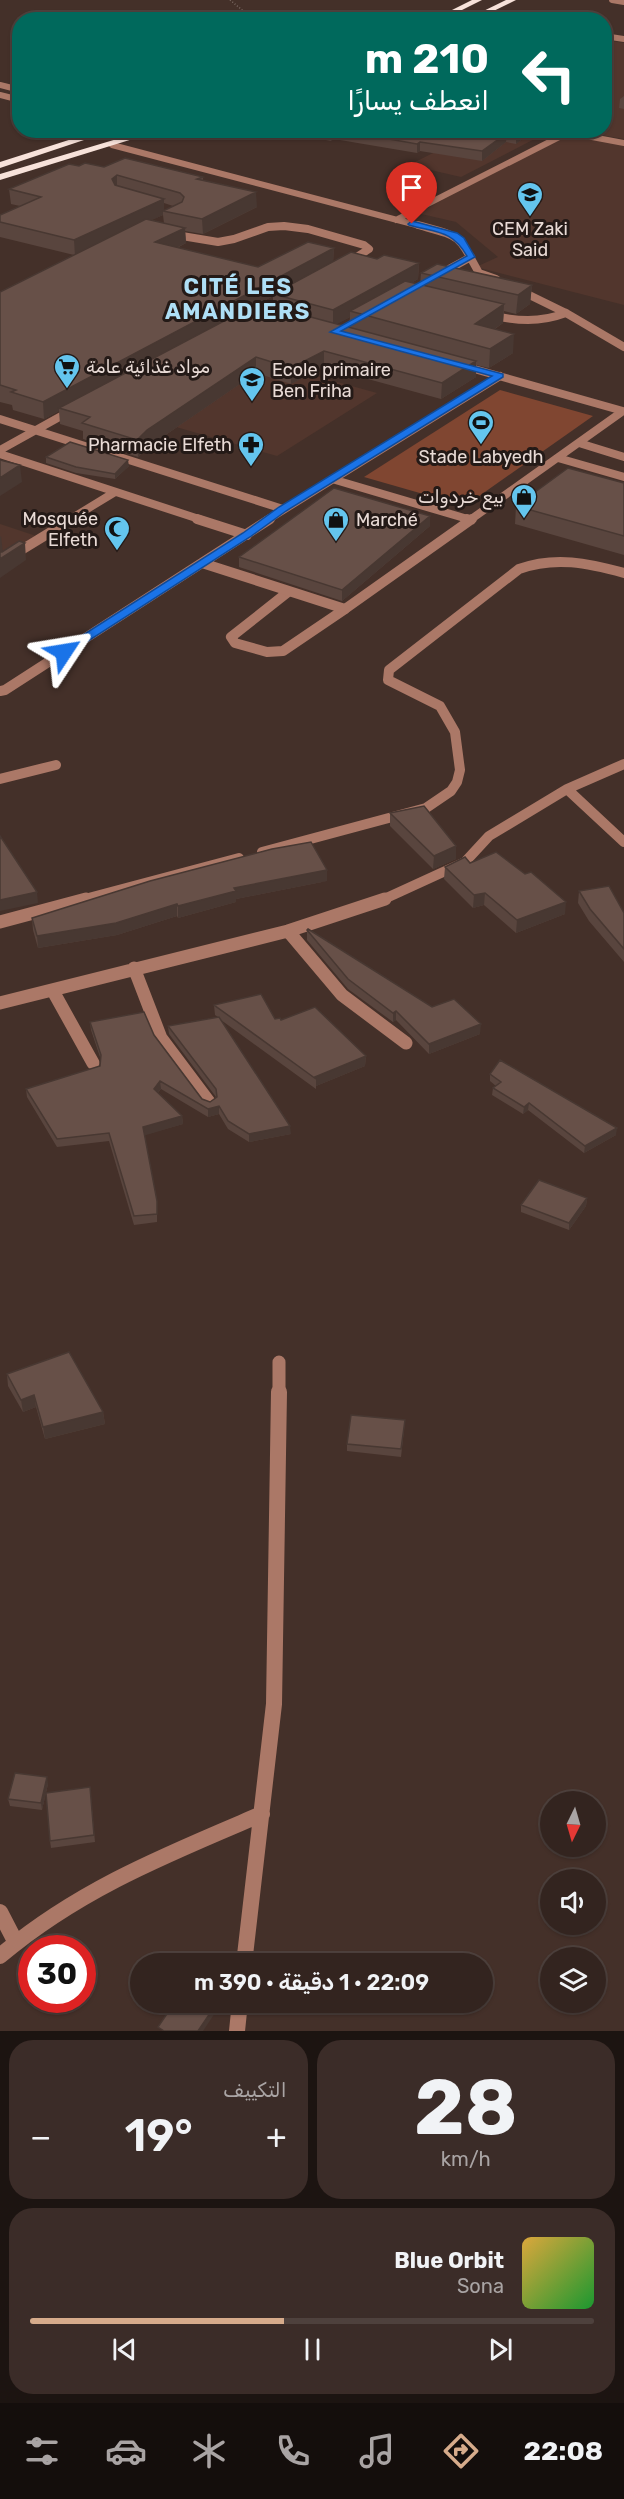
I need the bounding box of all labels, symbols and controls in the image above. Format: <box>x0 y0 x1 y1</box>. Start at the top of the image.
text: 210 m <box>365 34 489 84</box>
icon: left <box>510 36 588 114</box>
text: انعطف يسارًا <box>347 85 489 117</box>
pin <box>386 162 437 224</box>
icon: arrive <box>395 171 428 204</box>
school or university icon: CEM Zaki Said <box>515 180 545 218</box>
place label: CEM Zaki Said <box>492 218 568 261</box>
district label: CITÉ LES AMANDIERS <box>165 273 311 325</box>
supermarket icon: مواد غذائية عامة <box>52 352 82 390</box>
place label: مواد غذائية عامة <box>86 356 210 378</box>
place label: Ecole primaire Ben Friha <box>272 359 391 402</box>
school or university icon: Ecole primaire Ben Friha <box>237 365 267 403</box>
sports icon: Stade Labyedh <box>466 408 496 446</box>
pharmacy icon: Pharmacie Elfeth <box>236 430 266 468</box>
place label: Pharmacie Elfeth <box>88 434 232 456</box>
place label: Stade Labyedh <box>418 446 544 468</box>
shop icon: بيع خردوات <box>509 482 539 520</box>
place label: بيع خردوات <box>418 486 504 510</box>
shop icon: Marché <box>321 505 351 543</box>
place label: Mosquée Elfeth <box>22 508 98 551</box>
place label: Marché <box>356 509 418 531</box>
mosque icon: Mosquée Elfeth <box>102 514 132 552</box>
position arrow <box>32 620 96 684</box>
north arrow <box>540 1791 606 1857</box>
map controls <box>540 1791 606 2013</box>
button: sound <box>540 1869 606 1935</box>
speed limit sign: 30 <box>18 1935 96 2013</box>
button: layers <box>540 1947 606 2013</box>
text: 22:09 · 1 دقيقة · 390 m <box>194 1969 429 1996</box>
text: 28 <box>414 2061 518 2154</box>
text: التكييف <box>223 2078 287 2102</box>
text: 19° <box>125 2109 193 2162</box>
text: − <box>30 2117 51 2156</box>
text: + <box>266 2117 286 2156</box>
text: km/h <box>441 2147 491 2171</box>
text: Blue Orbit <box>394 2247 504 2274</box>
text: Sona <box>457 2274 504 2298</box>
icon: previous <box>108 2333 141 2366</box>
icon: pause <box>296 2333 329 2366</box>
icon: next <box>484 2333 517 2366</box>
icon: filters <box>21 2430 63 2472</box>
icon: car <box>105 2430 147 2472</box>
icon: climate <box>188 2430 230 2472</box>
icon: phone <box>272 2430 314 2472</box>
icon: music <box>356 2430 398 2472</box>
icon: directions <box>440 2430 482 2472</box>
text: 22:08 <box>524 2435 603 2467</box>

